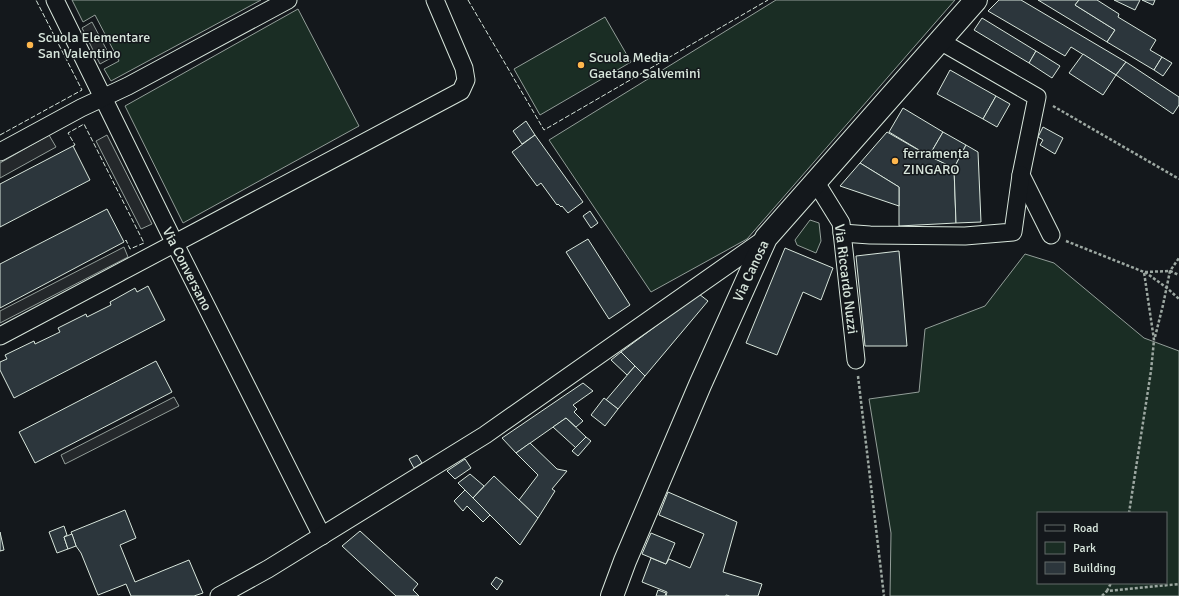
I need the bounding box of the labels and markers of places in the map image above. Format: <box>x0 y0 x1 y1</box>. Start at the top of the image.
place label: Scuola Elementare San Valentino <box>38 29 150 62</box>
marker: Scuola Elementare San Valentino <box>25 40 35 50</box>
place label: Scuola Media Gaetano Salvemini <box>589 49 700 82</box>
marker: Scuola Media Gaetano Salvemini <box>576 60 586 70</box>
place label: ferramenta ZINGARO <box>903 145 970 178</box>
marker: ferramenta ZINGARO <box>890 156 900 166</box>

